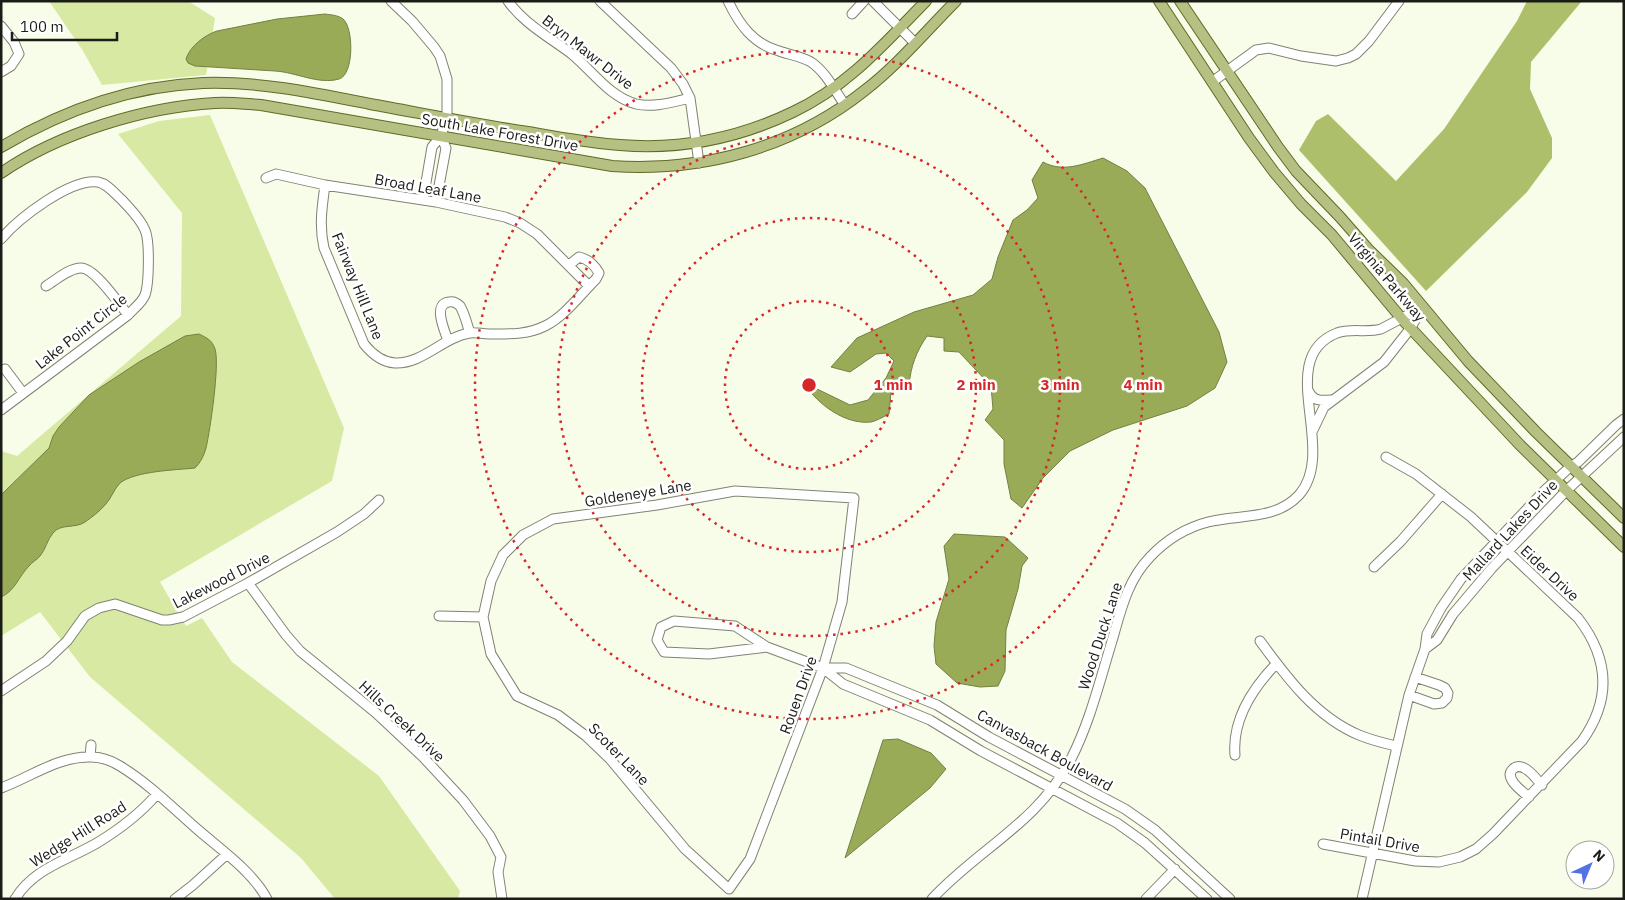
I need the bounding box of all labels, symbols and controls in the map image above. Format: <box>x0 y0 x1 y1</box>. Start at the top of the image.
scale bar <box>12 10 118 42</box>
street label: Bryn Mawr Drive <box>539 10 637 94</box>
text: 100 m <box>20 17 64 36</box>
street label: South Lake Forest Drive <box>420 109 580 155</box>
street label: Broad Leaf Lane <box>373 169 483 207</box>
street label: Virginia Parkway <box>1344 228 1430 326</box>
street label: Fairway Hill Lane <box>328 230 388 342</box>
street label: Lake Point Circle <box>31 289 131 373</box>
text: 1 min <box>873 375 913 394</box>
text: 2 min <box>956 375 996 394</box>
text: 3 min <box>1040 375 1080 394</box>
text: 4 min <box>1123 375 1163 394</box>
centre of rings <box>800 376 818 394</box>
street label: Goldeneye Lane <box>583 475 693 511</box>
street label: Mallard Lakes Drive <box>1458 476 1562 584</box>
street label: Eider Drive <box>1517 541 1583 605</box>
street label: Lakewood Drive <box>169 547 273 613</box>
street label: Wood Duck Lane <box>1074 580 1126 692</box>
street label: Rouen Drive <box>775 654 821 736</box>
street label: Hills Creek Drive <box>355 676 449 766</box>
street label: Canvasback Boulevard <box>974 705 1116 795</box>
street label: Scoter Lane <box>585 719 653 789</box>
street label: Wedge Hill Road <box>26 797 130 871</box>
street label: Pintail Drive <box>1339 824 1421 856</box>
north arrow <box>1565 840 1615 890</box>
text: N <box>1589 846 1609 866</box>

